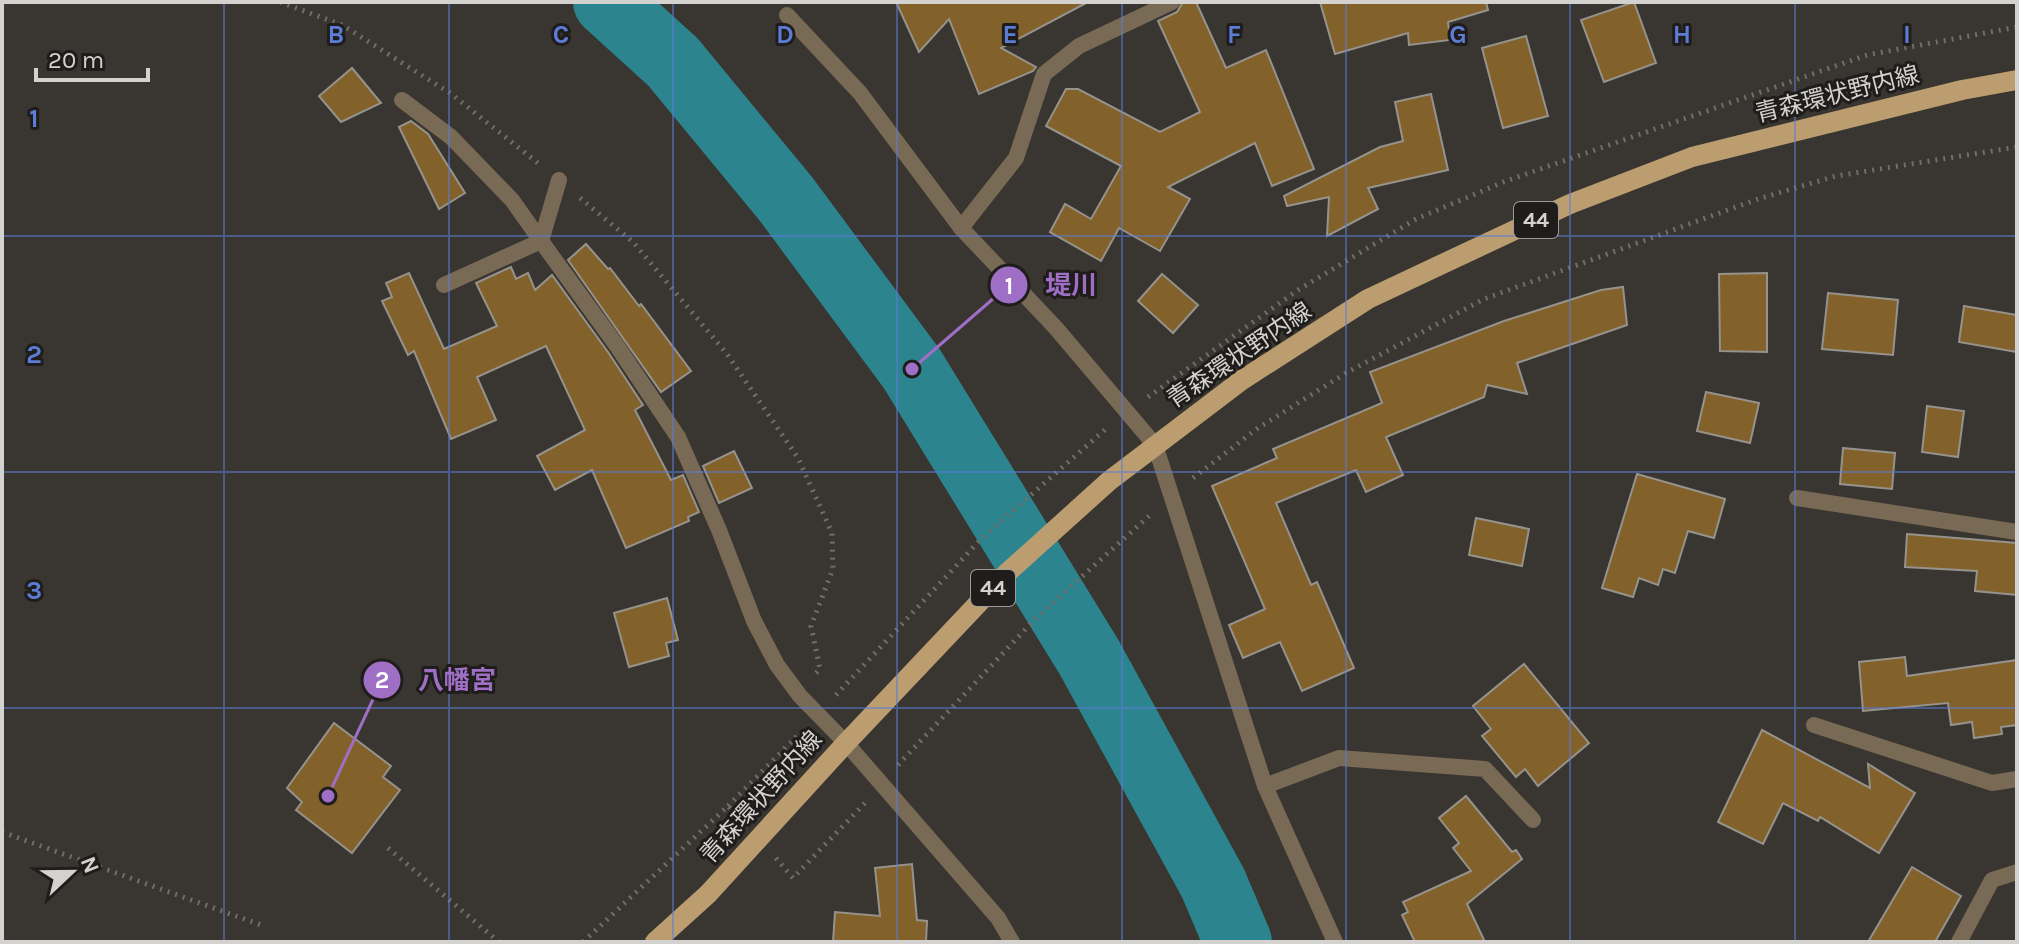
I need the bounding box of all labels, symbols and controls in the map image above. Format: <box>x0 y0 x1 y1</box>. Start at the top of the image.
text: B <box>328 19 344 50</box>
text: C <box>553 19 569 50</box>
text: D <box>776 19 794 50</box>
text: E <box>1002 19 1018 50</box>
text: F <box>1227 19 1241 50</box>
text: G <box>1449 19 1467 50</box>
text: H <box>1673 19 1691 50</box>
text: I <box>1903 19 1911 50</box>
scale bar <box>36 32 148 82</box>
text: 20 m <box>48 46 104 74</box>
street label: 青森環状野内線 <box>1752 60 1922 128</box>
text: 1 <box>29 103 39 134</box>
road number: 44 <box>1514 202 1558 238</box>
callout: 堤川 <box>989 260 1113 310</box>
text: 堤川 <box>1045 270 1097 301</box>
text: 1 <box>1005 272 1013 300</box>
street label: 青森環状野内線 <box>1162 296 1316 414</box>
text: 2 <box>26 339 42 370</box>
road number: 44 <box>971 570 1015 606</box>
text: 3 <box>26 575 42 606</box>
callout: 八幡宮 <box>362 655 512 705</box>
text: 八幡宮 <box>418 665 496 696</box>
text: 2 <box>375 666 389 694</box>
street label: 青森環状野内線 <box>694 725 828 869</box>
north arrow <box>32 832 112 912</box>
text: N <box>75 853 105 877</box>

